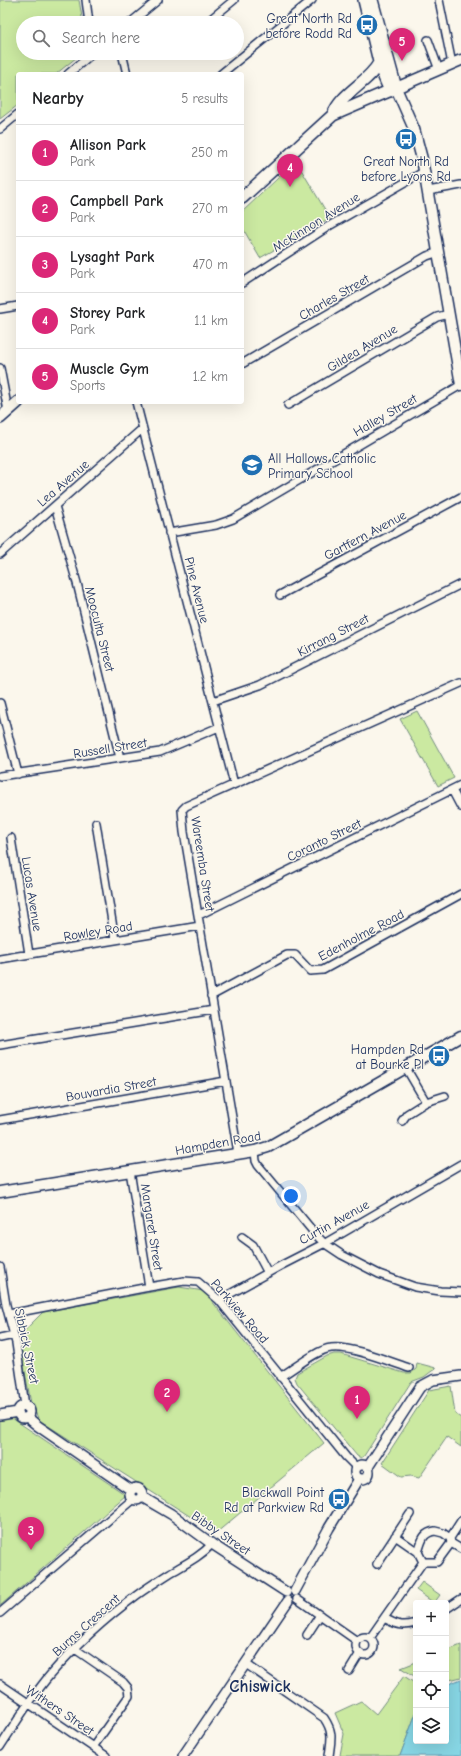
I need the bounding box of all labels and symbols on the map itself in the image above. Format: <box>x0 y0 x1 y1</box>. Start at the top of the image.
place label: Great North Rd before Rodd Rd <box>265 11 352 41</box>
bus stop icon: Great North Rd before Rodd Rd <box>354 12 380 38</box>
pin: 5 <box>389 28 415 61</box>
bus stop icon: Great North Rd before Lyons Rd <box>393 126 419 152</box>
pin: 4 <box>277 154 303 187</box>
place label: Great North Rd before Lyons Rd <box>361 154 451 184</box>
street label: McKinnon Avenue <box>270 189 363 255</box>
street label: Charles Street <box>296 270 373 323</box>
street label: Gildea Avenue <box>324 321 400 375</box>
street label: Halley Street <box>350 390 421 439</box>
place label: All Hallows Catholic Primary School <box>268 451 376 481</box>
school or university icon: All Hallows Catholic Primary School <box>239 452 265 478</box>
street label: Lea Avenue <box>34 456 92 509</box>
street label: Gartfern Avenue <box>321 507 409 563</box>
street label: Pine Avenue <box>182 555 213 625</box>
street label: Mooculta Street <box>82 585 118 674</box>
street label: Kirrang Street <box>295 610 372 659</box>
street label: Russell Street <box>72 735 149 761</box>
street label: Wareemba Street <box>188 815 218 914</box>
street label: Coranto Street <box>284 815 365 864</box>
street label: Lucas Avenue <box>19 856 45 933</box>
street label: Edenholme Road <box>316 906 406 964</box>
street label: Rowley Road <box>62 918 134 944</box>
place label: Hampden Rd at Bourke Pl <box>351 1042 424 1072</box>
bus stop icon: Hampden Rd at Bourke Pl <box>426 1043 452 1069</box>
street label: Bouvardia Street <box>65 1073 159 1104</box>
street label: Hampden Road <box>174 1128 262 1158</box>
street label: Margaret Street <box>138 1182 166 1273</box>
your location <box>281 1186 301 1206</box>
street label: Curtin Avenue <box>296 1196 372 1247</box>
street label: Parkview Road <box>208 1276 272 1346</box>
street label: Sibbick Street <box>12 1307 43 1386</box>
pin: 2 <box>154 1379 180 1412</box>
pin: 1 <box>344 1386 370 1419</box>
place label: Blackwall Point Rd at Parkview Rd <box>224 1485 325 1515</box>
bus stop icon: Blackwall Point Rd at Parkview Rd <box>326 1486 352 1512</box>
street label: Bibby Street <box>189 1508 254 1559</box>
pin: 3 <box>18 1517 44 1550</box>
street label: Burns Crescent <box>49 1590 124 1659</box>
district label: Chiswick <box>229 1677 291 1696</box>
street label: Withers Street <box>23 1682 98 1739</box>

